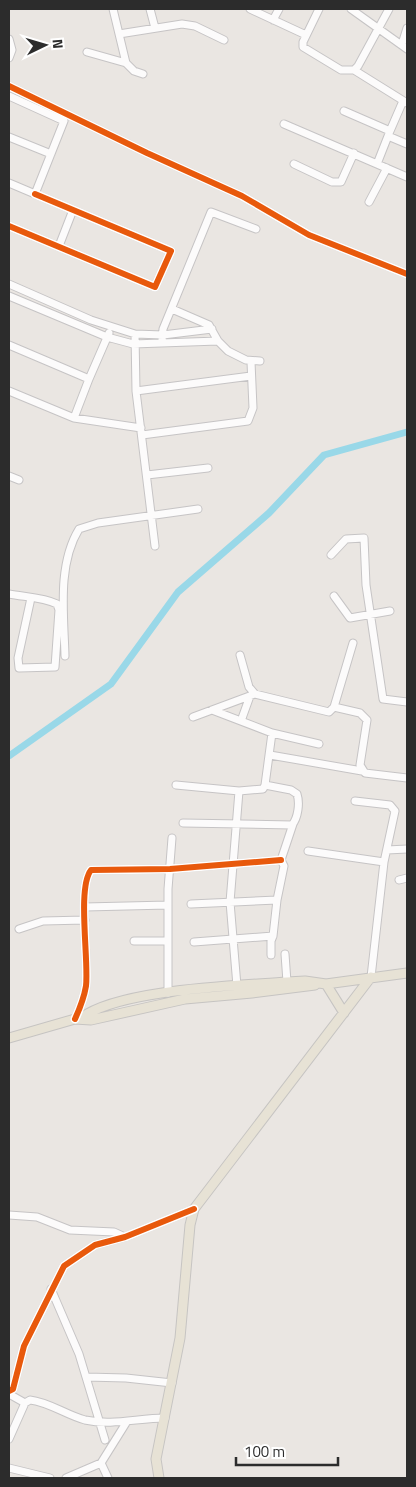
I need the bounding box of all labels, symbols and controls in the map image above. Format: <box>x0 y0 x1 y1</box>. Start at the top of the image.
north arrow <box>20 20 70 70</box>
text: N <box>48 38 69 50</box>
scale bar <box>236 1434 338 1466</box>
text: 100 m <box>244 1440 285 1463</box>

